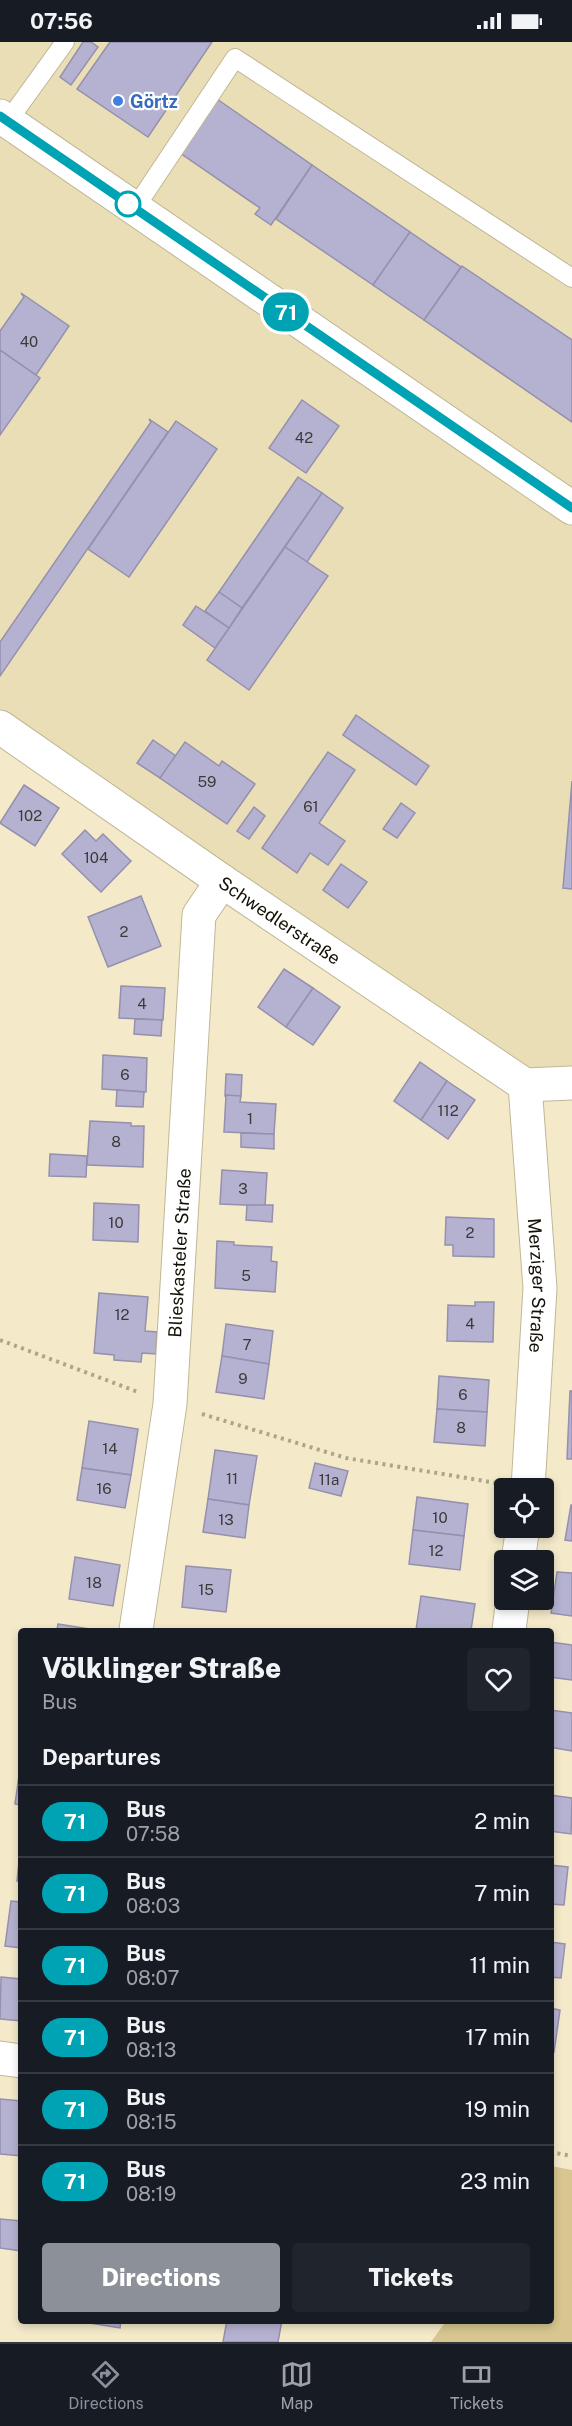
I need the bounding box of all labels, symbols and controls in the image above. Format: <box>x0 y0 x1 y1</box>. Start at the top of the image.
text: 07:56 <box>30 8 93 34</box>
place label: Görtz <box>130 91 178 112</box>
marker: Görtz <box>111 94 125 108</box>
unlabelled marker <box>115 191 141 217</box>
line badge: 71 <box>259 292 313 332</box>
text: 71 <box>275 300 297 325</box>
house number: 40 <box>20 333 38 350</box>
house number: 42 <box>295 429 313 446</box>
house number: 59 <box>198 773 216 790</box>
house number: 61 <box>303 798 319 815</box>
house number: 102 <box>18 807 42 824</box>
house number: 104 <box>84 849 108 866</box>
street label: Schwedlerstraße <box>215 872 345 968</box>
house number: 2 <box>120 923 129 940</box>
house number: 4 <box>137 995 147 1012</box>
house number: 6 <box>120 1066 130 1083</box>
house number: 112 <box>437 1102 459 1119</box>
house number: 1 <box>247 1110 253 1127</box>
house number: 8 <box>111 1133 121 1150</box>
street label: Blieskasteler Straße <box>163 1168 194 1338</box>
house number: 3 <box>238 1180 248 1197</box>
house number: 10 <box>108 1214 124 1231</box>
street label: Merziger Straße <box>524 1217 551 1353</box>
house number: 2 <box>466 1224 475 1241</box>
house number: 5 <box>241 1267 251 1284</box>
house number: 12 <box>114 1306 130 1323</box>
house number: 4 <box>465 1315 475 1332</box>
house number: 7 <box>242 1336 252 1353</box>
house number: 9 <box>238 1370 248 1387</box>
house number: 6 <box>458 1386 468 1403</box>
house number: 8 <box>456 1419 466 1436</box>
house number: 14 <box>102 1440 118 1457</box>
house number: 11 <box>226 1470 238 1487</box>
house number: 11a <box>319 1471 339 1488</box>
map controls <box>494 1478 554 1610</box>
button: locate <box>494 1478 554 1538</box>
house number: 16 <box>96 1480 112 1497</box>
house number: 10 <box>432 1509 448 1526</box>
house number: 13 <box>218 1511 234 1528</box>
house number: 12 <box>428 1542 444 1559</box>
button: layers <box>494 1550 554 1610</box>
house number: 18 <box>86 1574 102 1591</box>
house number: 15 <box>198 1581 214 1598</box>
button: heart <box>467 1648 530 1711</box>
text: Völklinger Straße <box>42 1651 281 1684</box>
text: Bus <box>42 1690 77 1714</box>
text: Departures <box>42 1744 161 1770</box>
text: Bus <box>126 1796 166 1822</box>
text: 2 min <box>474 1808 530 1834</box>
text: 71 <box>64 1809 86 1834</box>
text: 07:58 <box>126 1822 180 1846</box>
text: Bus <box>126 1868 166 1894</box>
text: 7 min <box>474 1880 530 1906</box>
text: 71 <box>64 1881 86 1906</box>
text: 08:03 <box>126 1894 180 1918</box>
text: Bus <box>126 1940 166 1966</box>
text: 11 min <box>469 1952 530 1978</box>
text: 71 <box>64 1953 86 1978</box>
text: 08:07 <box>126 1966 179 1990</box>
text: Bus <box>126 2012 166 2038</box>
text: 17 min <box>465 2024 530 2050</box>
text: 71 <box>64 2025 86 2050</box>
text: 08:13 <box>126 2038 176 2062</box>
text: Bus <box>126 2084 166 2110</box>
text: 19 min <box>465 2096 530 2122</box>
text: 71 <box>64 2097 86 2122</box>
text: 08:15 <box>126 2110 177 2134</box>
text: Bus <box>126 2156 166 2182</box>
text: 23 min <box>460 2168 530 2194</box>
text: 71 <box>64 2169 86 2194</box>
text: 08:19 <box>126 2182 176 2206</box>
button: Directions <box>42 2243 280 2312</box>
button: Tickets <box>292 2243 530 2312</box>
tab: Directions <box>68 2358 144 2413</box>
tab: Map <box>280 2358 313 2413</box>
tab: Tickets <box>450 2358 504 2413</box>

